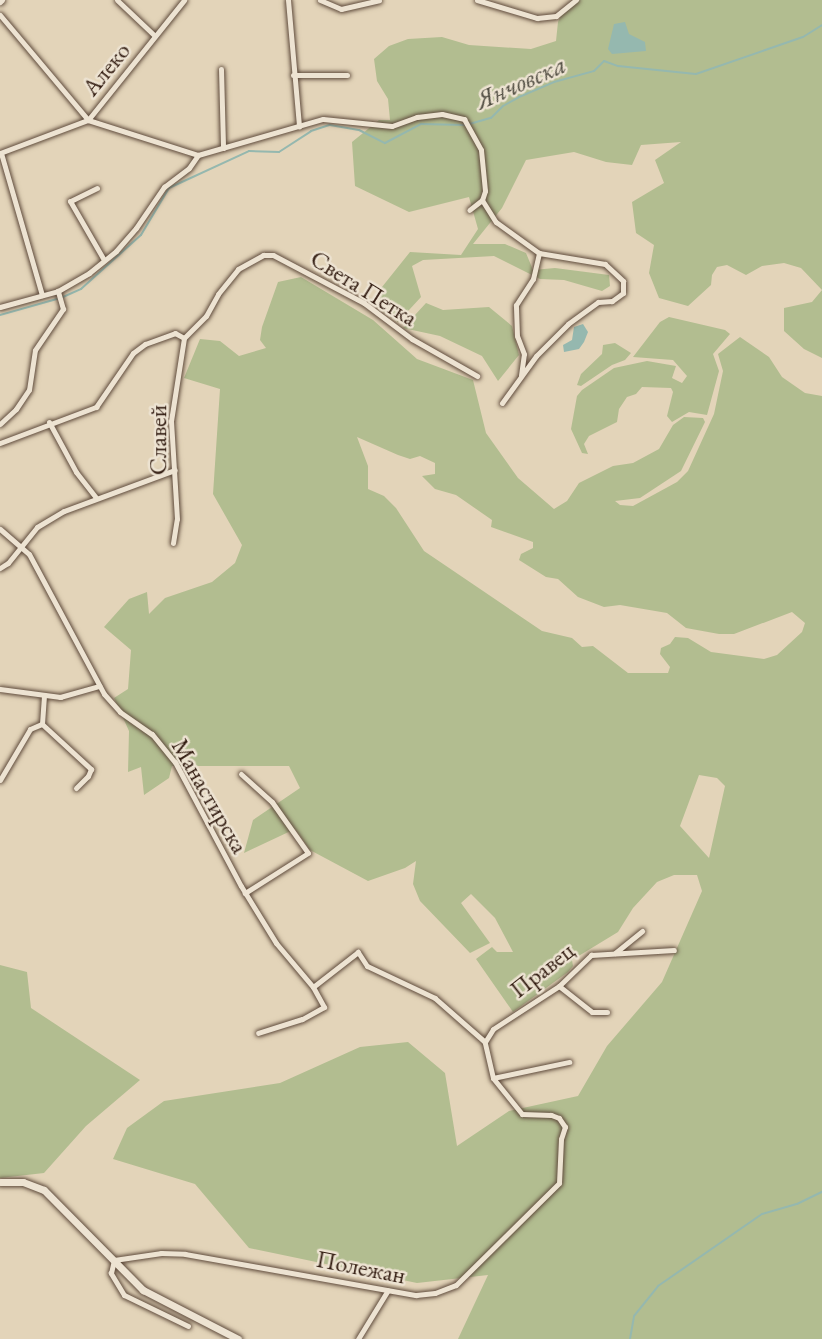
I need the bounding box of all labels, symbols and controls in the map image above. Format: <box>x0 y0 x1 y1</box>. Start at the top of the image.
street label: Алеко <box>76 36 136 102</box>
water label: Янчовска <box>471 49 571 117</box>
street label: Света Петка <box>305 244 423 332</box>
street label: Славей <box>144 405 172 475</box>
street label: Манастирска <box>166 734 254 858</box>
street label: Правец <box>504 936 580 1004</box>
street label: Полежан <box>314 1244 408 1290</box>

